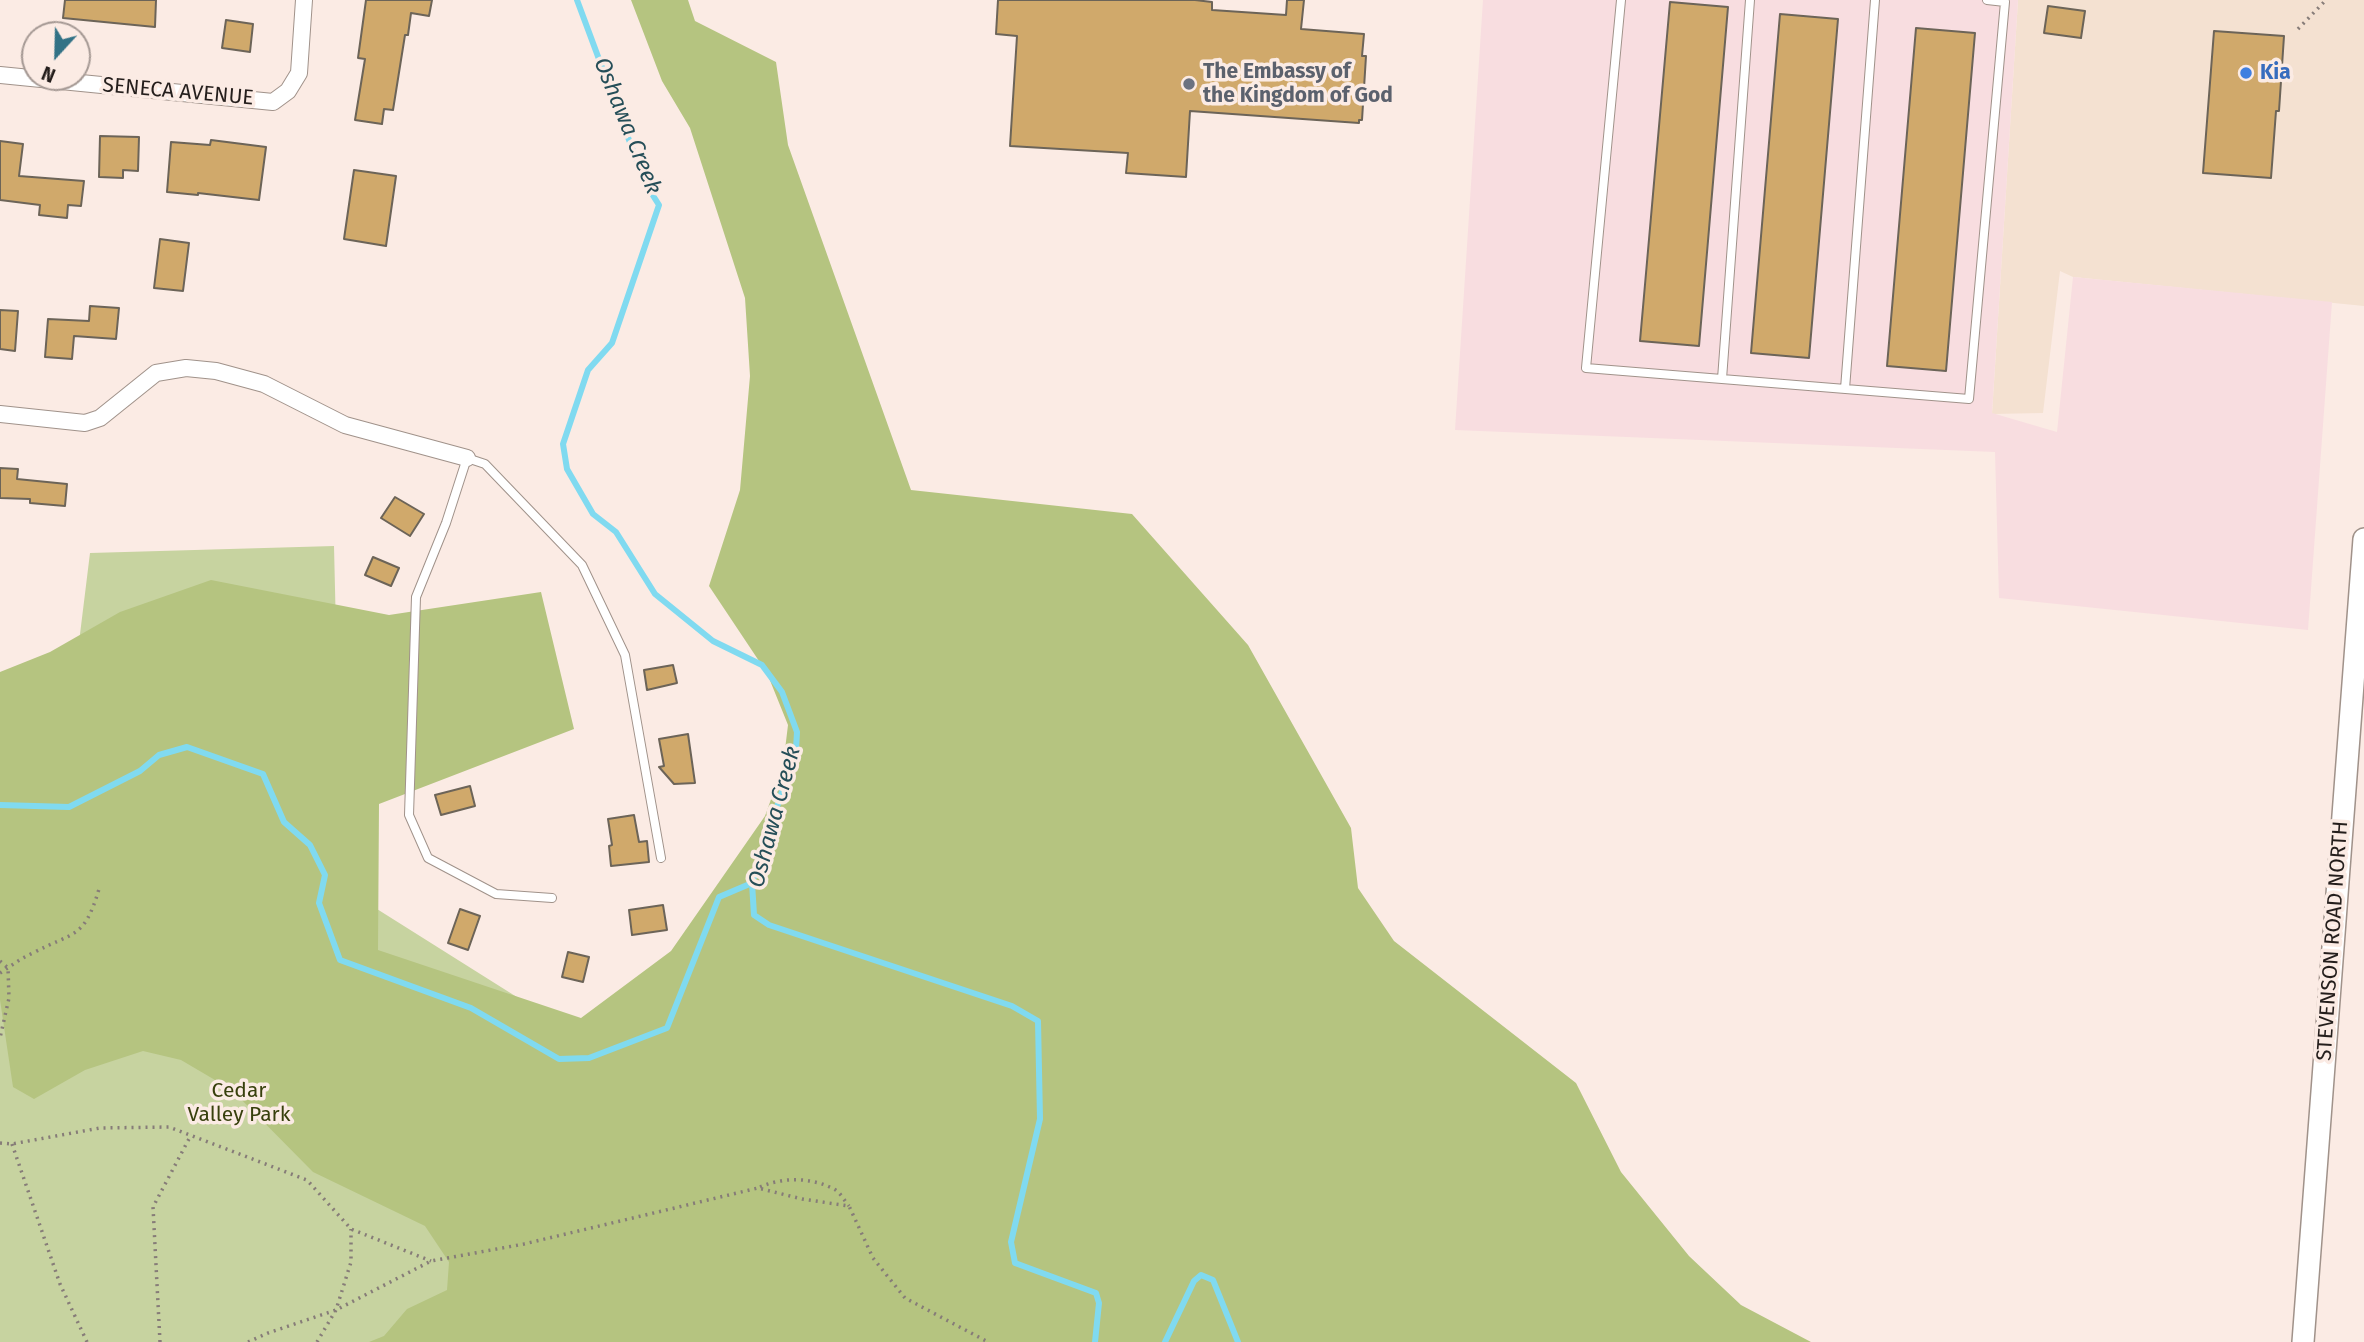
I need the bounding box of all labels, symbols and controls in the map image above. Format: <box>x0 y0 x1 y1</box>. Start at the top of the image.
north arrow <box>21 21 91 91</box>
water label: Oshawa Creek <box>587 54 667 198</box>
place label: The Embassy of the Kingdom of God <box>1203 59 1393 109</box>
place label: Kia <box>2260 60 2291 86</box>
text: N <box>39 61 59 87</box>
marker: Kia <box>2238 65 2254 81</box>
street label: SENECA AVENUE <box>101 73 255 111</box>
marker: The Embassy of the Kingdom of God <box>1181 76 1197 92</box>
water label: Oshawa Creek <box>743 743 807 891</box>
street label: STEVENSON ROAD NORTH <box>2312 820 2354 1062</box>
park label: Cedar Valley Park <box>188 1078 290 1128</box>

